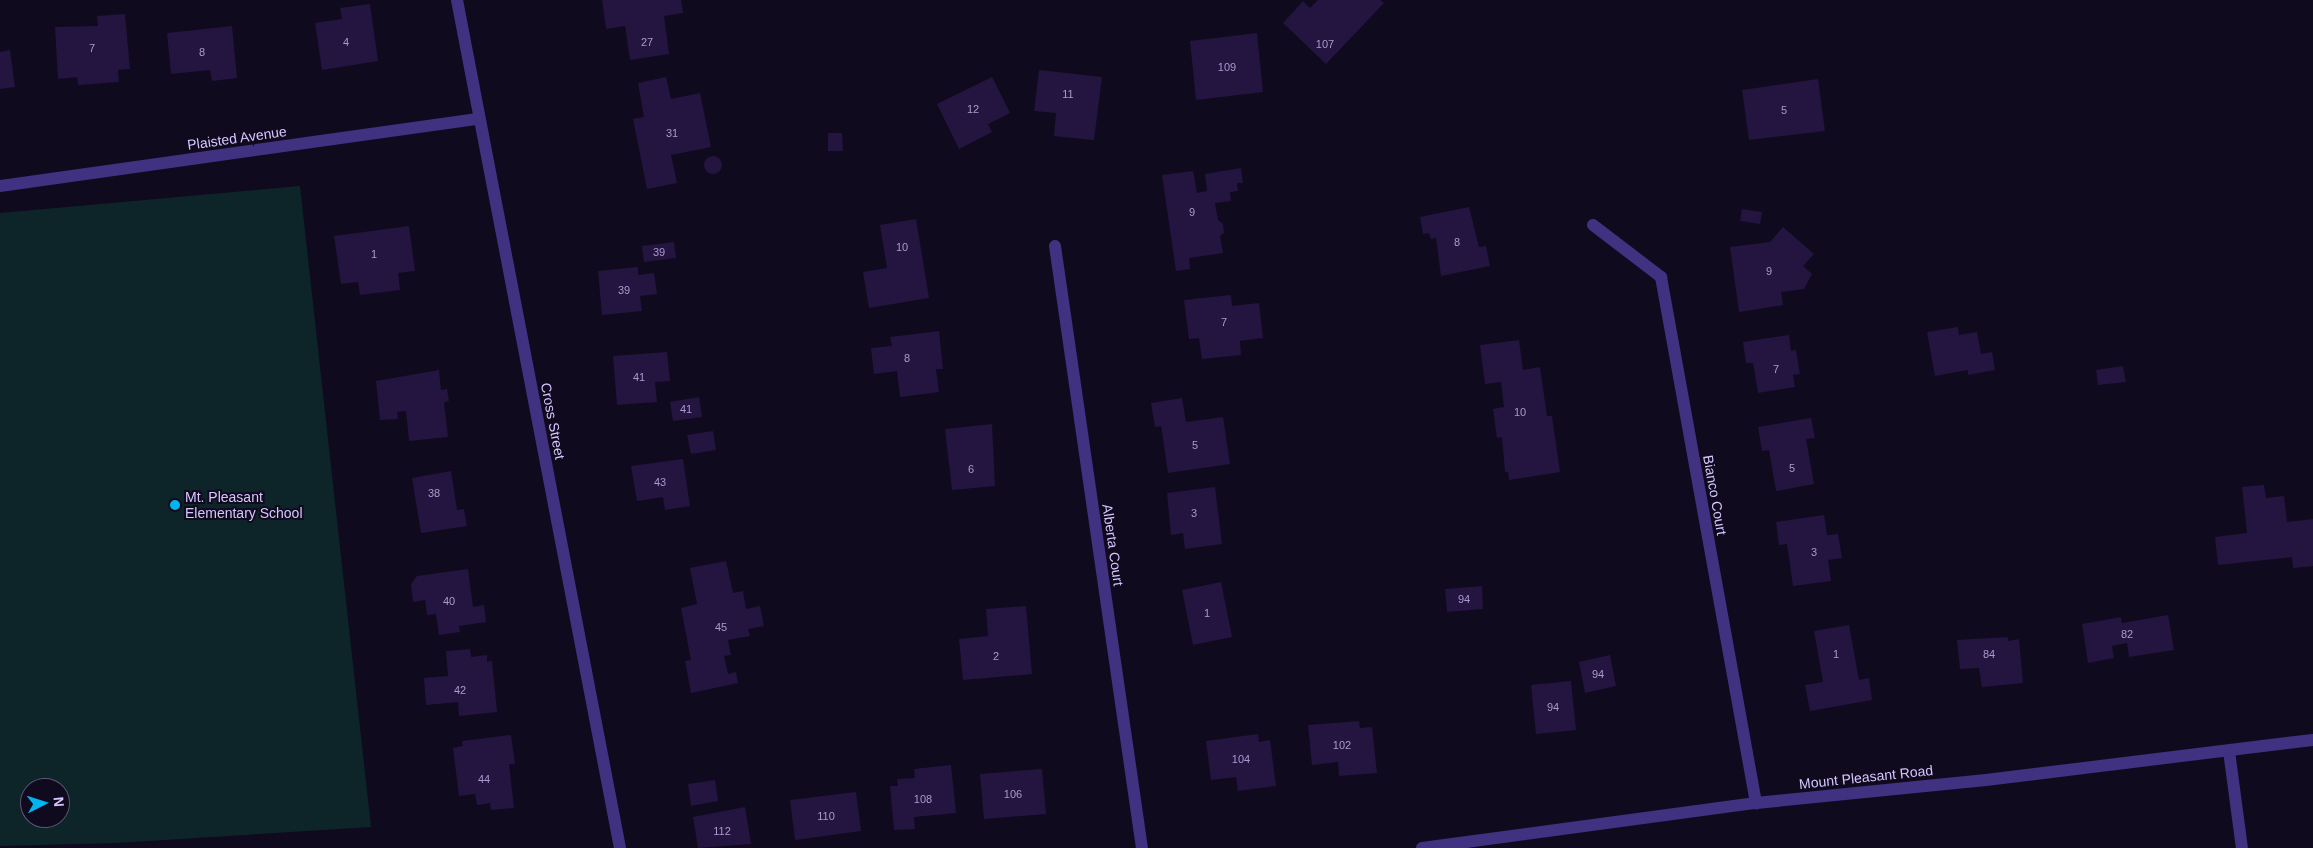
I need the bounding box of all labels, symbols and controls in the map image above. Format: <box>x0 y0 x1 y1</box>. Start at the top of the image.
house number: 4 <box>343 35 349 49</box>
house number: 27 <box>641 35 653 49</box>
house number: 107 <box>1316 37 1334 51</box>
house number: 7 <box>89 41 95 55</box>
house number: 8 <box>199 45 205 59</box>
house number: 109 <box>1218 60 1236 74</box>
house number: 11 <box>1062 87 1074 101</box>
house number: 12 <box>967 102 979 116</box>
house number: 5 <box>1781 103 1787 117</box>
street label: Plaisted Avenue <box>186 123 288 153</box>
house number: 31 <box>666 126 678 140</box>
house number: 9 <box>1189 205 1195 219</box>
house number: 8 <box>1454 235 1460 249</box>
house number: 10 <box>896 240 908 254</box>
house number: 39 <box>653 245 665 259</box>
house number: 1 <box>371 247 377 261</box>
house number: 9 <box>1766 264 1772 278</box>
house number: 39 <box>618 283 630 297</box>
house number: 7 <box>1221 315 1227 329</box>
house number: 8 <box>904 351 910 365</box>
house number: 7 <box>1773 362 1779 376</box>
house number: 41 <box>633 370 645 384</box>
street label: Cross Street <box>537 381 569 461</box>
house number: 41 <box>680 402 692 416</box>
house number: 10 <box>1514 405 1526 419</box>
house number: 5 <box>1192 438 1198 452</box>
street label: Bianco Court <box>1700 454 1730 536</box>
house number: 5 <box>1789 461 1795 475</box>
house number: 6 <box>968 462 974 476</box>
house number: 43 <box>654 475 666 489</box>
house number: 38 <box>428 486 440 500</box>
place label: Mt. Pleasant Elementary School <box>185 489 303 522</box>
marker: Mt. Pleasant Elementary School <box>169 499 181 511</box>
street label: Alberta Court <box>1099 503 1127 587</box>
house number: 3 <box>1191 506 1197 520</box>
house number: 3 <box>1811 545 1817 559</box>
house number: 94 <box>1458 592 1470 606</box>
house number: 40 <box>443 594 455 608</box>
house number: 1 <box>1204 606 1210 620</box>
house number: 45 <box>715 620 727 634</box>
house number: 82 <box>2121 627 2133 641</box>
house number: 1 <box>1833 647 1839 661</box>
house number: 84 <box>1983 647 1995 661</box>
house number: 2 <box>993 649 999 663</box>
house number: 94 <box>1592 667 1604 681</box>
house number: 42 <box>454 683 466 697</box>
house number: 94 <box>1547 700 1559 714</box>
house number: 102 <box>1333 738 1351 752</box>
house number: 104 <box>1232 752 1250 766</box>
street label: Mount Pleasant Road <box>1798 762 1934 792</box>
house number: 44 <box>478 772 490 786</box>
north arrow <box>20 778 70 828</box>
house number: 106 <box>1004 787 1022 801</box>
house number: 108 <box>914 792 932 806</box>
text: N <box>51 796 67 808</box>
house number: 110 <box>817 809 835 823</box>
house number: 112 <box>713 824 731 838</box>

